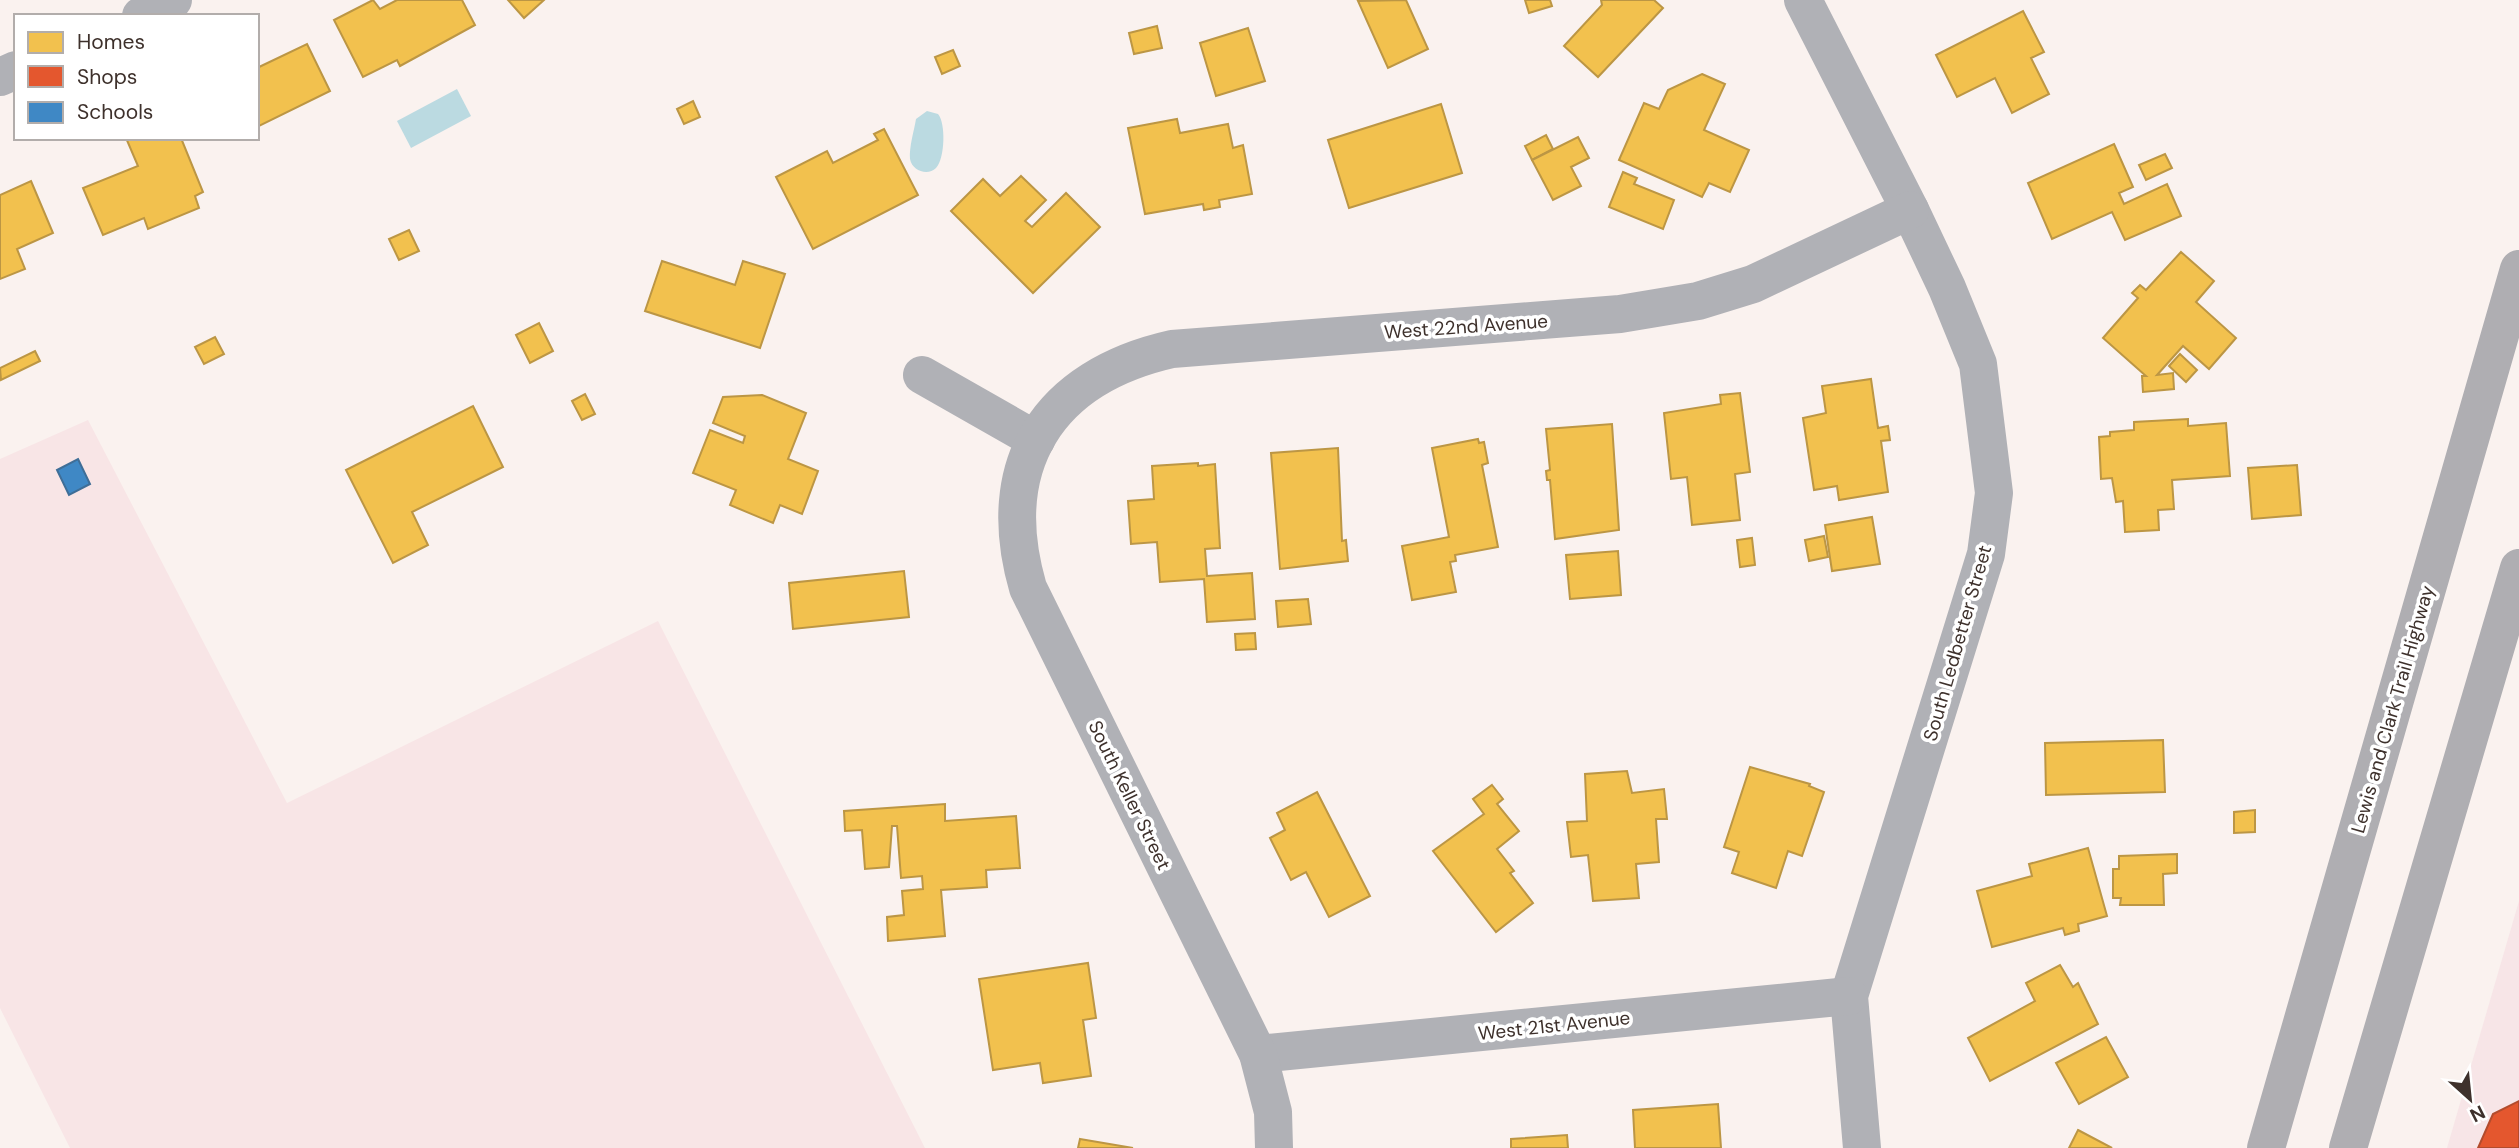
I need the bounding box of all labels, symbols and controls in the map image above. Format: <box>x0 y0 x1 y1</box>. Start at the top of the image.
legend <box>14 14 259 140</box>
text: Homes <box>77 28 145 56</box>
text: Shops <box>77 63 137 91</box>
text: Schools <box>77 98 153 126</box>
street label: West 22nd Avenue <box>1383 308 1549 345</box>
street label: South Ledbetter Street <box>1918 542 1997 744</box>
street label: Lewis and Clark Trail Highway <box>2345 582 2440 836</box>
street label: South Keller Street <box>1083 716 1177 874</box>
street label: West 21st Avenue <box>1477 1005 1631 1046</box>
north arrow <box>2435 1064 2505 1134</box>
text: N <box>2466 1099 2489 1128</box>

